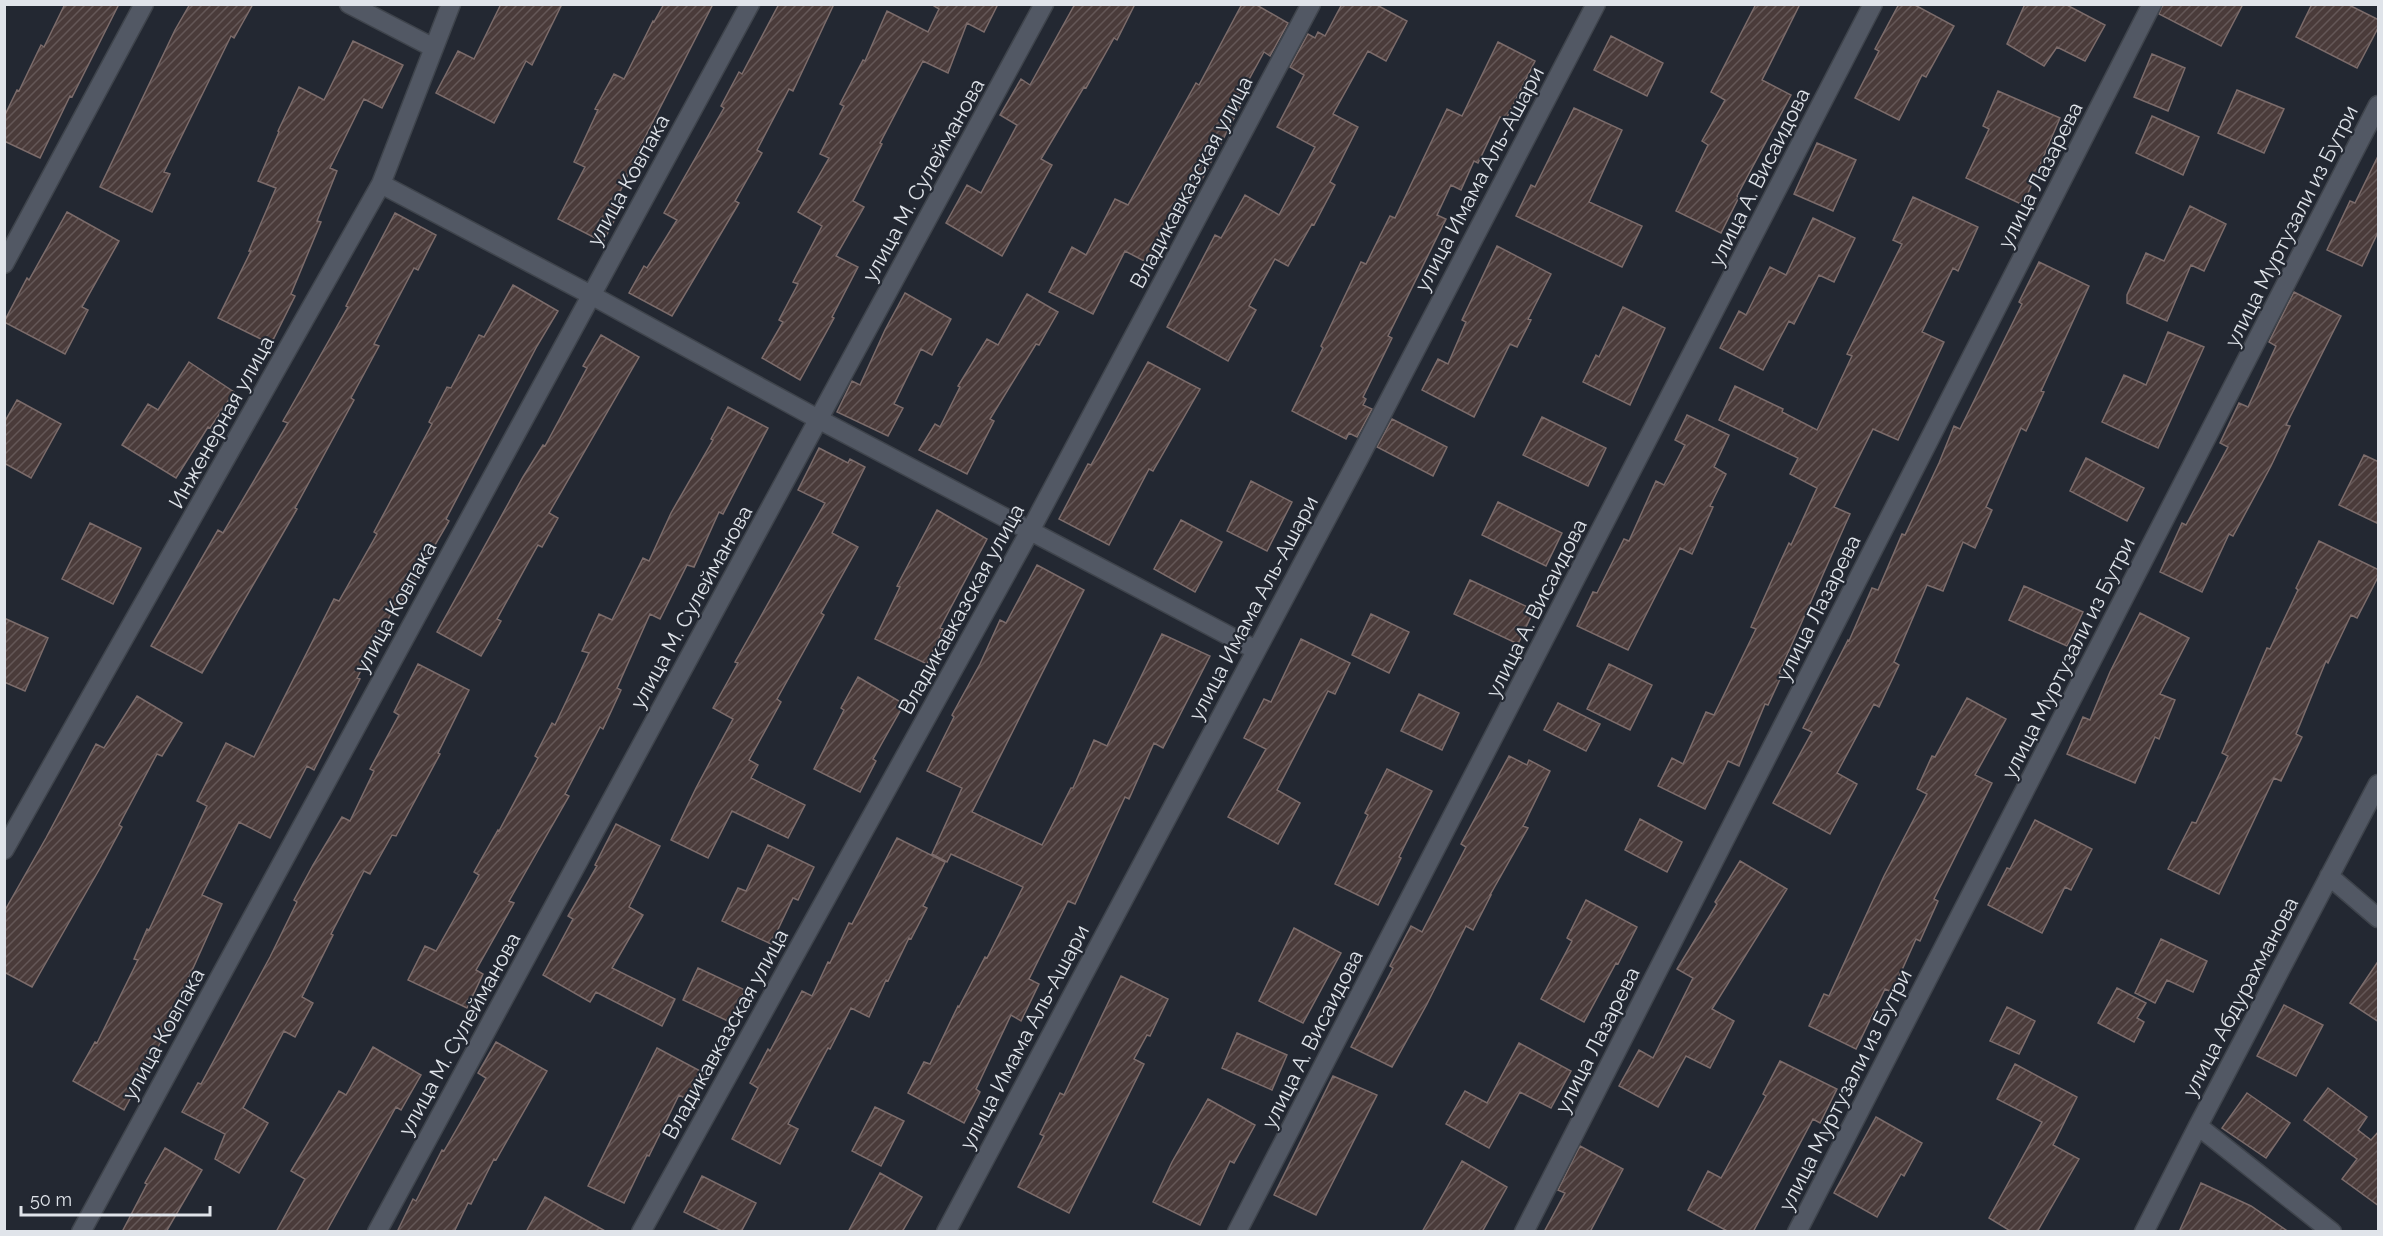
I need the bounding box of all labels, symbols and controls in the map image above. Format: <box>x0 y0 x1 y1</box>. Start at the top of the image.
street label: улица Имама Аль-Ашари <box>1409 62 1549 296</box>
street label: Владикавказская улица <box>1124 72 1258 292</box>
street label: улица М. Сулейманова <box>857 74 989 286</box>
street label: улица А. Висаидова <box>1703 84 1815 270</box>
street label: улица Лазарева <box>1992 98 2088 252</box>
street label: улица Муртузали из Бутри <box>2219 101 2363 351</box>
street label: улица Ковпака <box>581 110 675 250</box>
street label: Инженерная улица <box>163 331 279 513</box>
street label: улица Имама Аль-Ашари <box>1183 491 1323 725</box>
street label: Владикавказская улица <box>893 500 1029 718</box>
street label: улица М. Сулейманова <box>625 501 757 713</box>
street label: улица А. Висаидова <box>1480 515 1592 701</box>
street label: улица Лазарева <box>1770 531 1866 685</box>
street label: улица Муртузали из Бутри <box>1996 533 2140 783</box>
street label: улица Ковпака <box>348 537 442 677</box>
street label: улица Абдурахманова <box>2177 893 2303 1101</box>
street label: улица Имама Аль-Ашари <box>954 920 1094 1154</box>
street label: Владикавказская улица <box>657 925 793 1143</box>
street label: улица М. Сулейманова <box>393 928 525 1140</box>
street label: улица А. Висаидова <box>1256 946 1368 1132</box>
street label: улица Лазарева <box>1549 963 1645 1117</box>
street label: улица Ковпака <box>116 964 210 1104</box>
street label: улица Муртузали из Бутри <box>1773 965 1917 1215</box>
scale bar <box>21 1179 210 1217</box>
text: 50 m <box>30 1189 72 1210</box>

